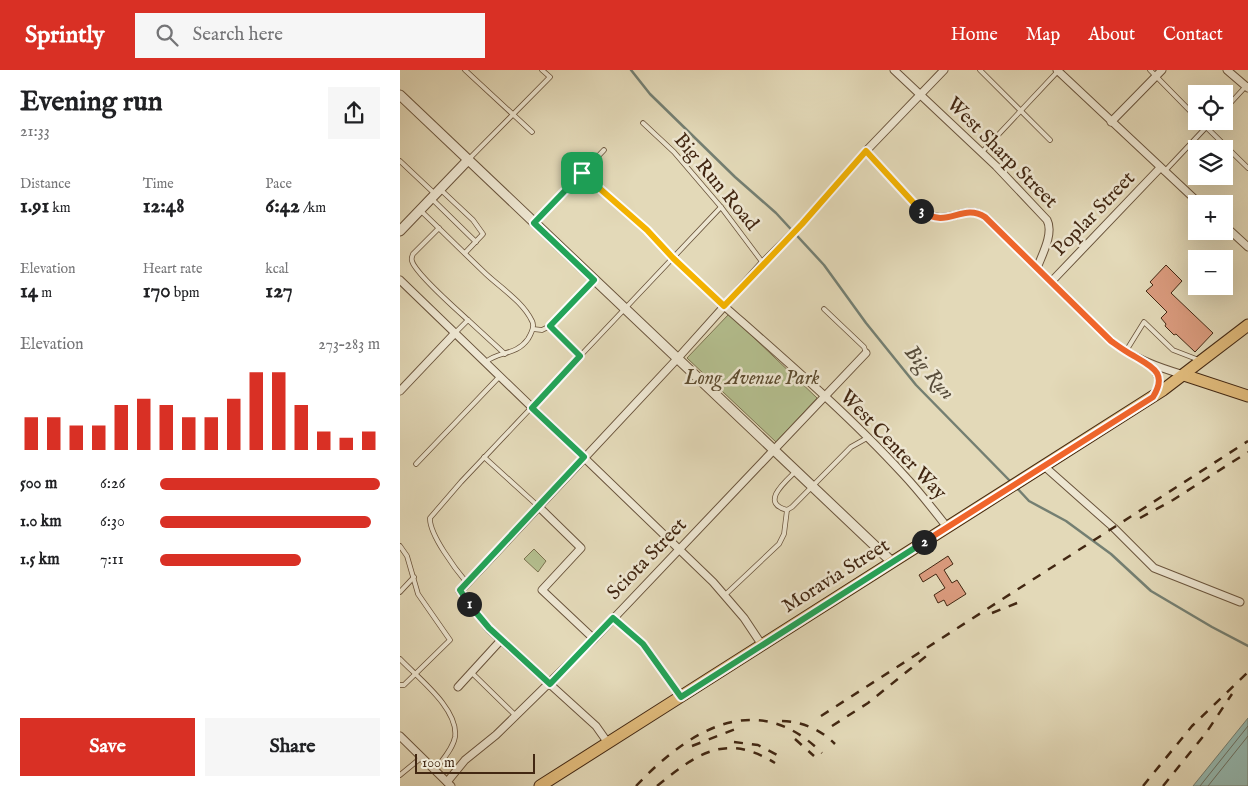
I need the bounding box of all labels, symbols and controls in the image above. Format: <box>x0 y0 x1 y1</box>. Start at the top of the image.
search box <box>135 13 485 58</box>
text: Sprintly <box>25 20 105 51</box>
icon: search <box>153 21 181 49</box>
text: Search here <box>193 23 283 47</box>
text: Home <box>951 24 998 47</box>
text: Map <box>1026 24 1060 47</box>
text: About <box>1088 24 1135 47</box>
text: Contact <box>1163 24 1223 47</box>
text: Evening run <box>20 85 163 120</box>
map controls <box>1188 85 1233 295</box>
button: locate <box>1188 85 1233 130</box>
button: share <box>328 87 380 139</box>
street label: West Sharp Street <box>941 92 1063 214</box>
text: 21:33 <box>20 122 50 142</box>
street label: Big Run Road <box>668 128 764 236</box>
button: layers <box>1188 140 1233 185</box>
pin <box>561 152 603 194</box>
icon: arrive <box>568 159 596 187</box>
street label: Poplar Street <box>1047 166 1141 262</box>
text: Distance <box>20 175 71 193</box>
text: Time <box>143 175 174 193</box>
text: Pace <box>265 175 292 193</box>
text: 1.91 <box>20 193 49 220</box>
text: 12:48 <box>143 193 184 220</box>
text: 6:42 <box>265 193 300 220</box>
button: + <box>1188 195 1233 240</box>
pin: 3 <box>908 198 934 224</box>
text: km <box>49 199 71 217</box>
text: /km <box>300 199 326 217</box>
text: 3 <box>919 202 924 220</box>
button: − <box>1188 250 1233 295</box>
text: Elevation <box>20 260 76 278</box>
text: Heart rate <box>143 260 202 278</box>
text: kcal <box>265 260 289 278</box>
text: 14 <box>20 278 38 305</box>
text: 170 <box>143 278 171 305</box>
text: 127 <box>265 278 293 305</box>
text: m <box>38 284 52 302</box>
text: bpm <box>171 284 200 302</box>
text: Elevation <box>20 335 83 355</box>
text: 273–283 m <box>318 335 380 355</box>
water label: Big Run <box>898 340 960 406</box>
park label: Long Avenue Park <box>683 366 820 392</box>
street label: West Center Way <box>834 385 952 505</box>
text: 500 m <box>20 474 57 494</box>
text: 6:26 <box>100 474 125 494</box>
text: 1.0 km <box>20 512 62 532</box>
text: 6:30 <box>100 512 125 532</box>
street label: Sciota Street <box>602 513 692 605</box>
pin: 2 <box>912 530 936 554</box>
street label: Moravia Street <box>778 533 894 619</box>
text: 2 <box>921 533 928 551</box>
text: 1.5 km <box>20 550 60 570</box>
text: 7:11 <box>100 550 124 570</box>
pin: 1 <box>456 592 482 616</box>
text: 1 <box>467 595 472 613</box>
button: Save <box>20 718 195 776</box>
button: Share <box>205 718 380 776</box>
scale bar <box>415 751 535 774</box>
text: 100 m <box>422 754 455 772</box>

